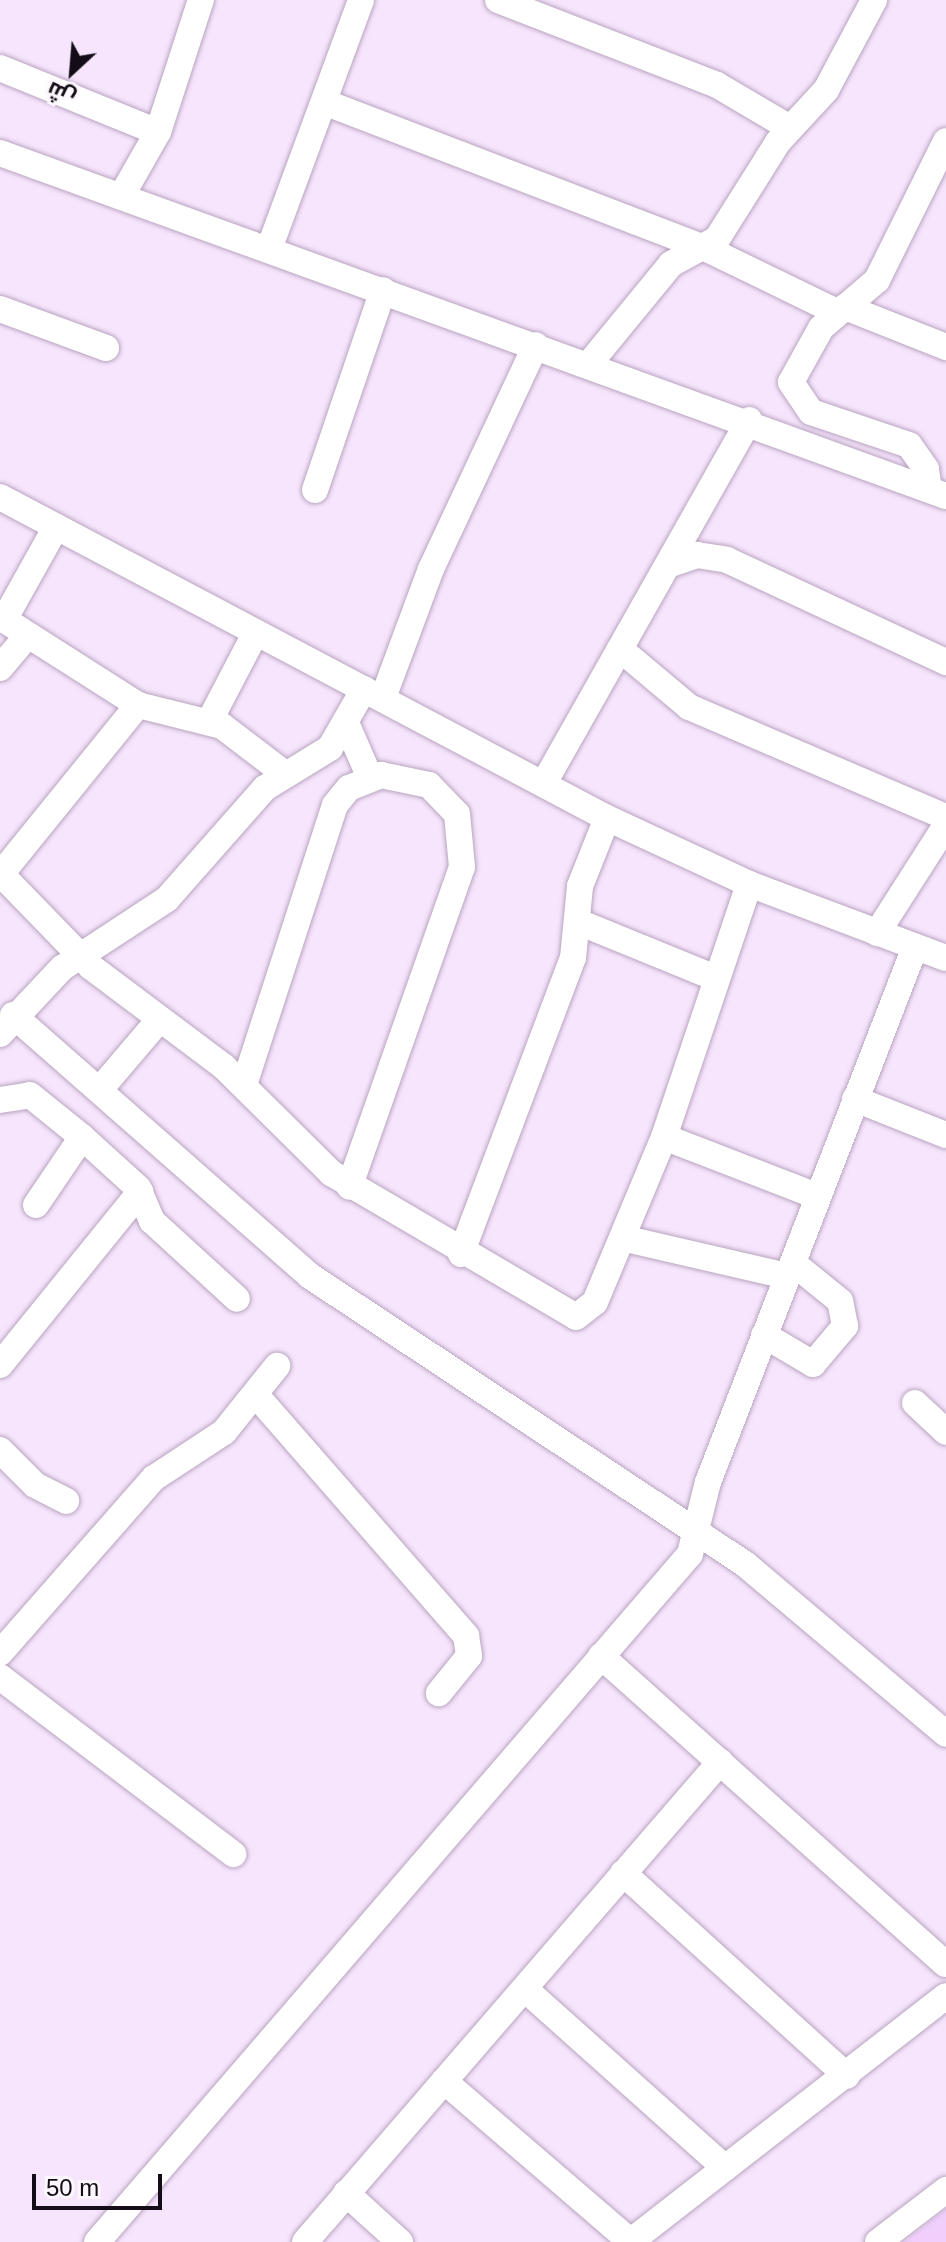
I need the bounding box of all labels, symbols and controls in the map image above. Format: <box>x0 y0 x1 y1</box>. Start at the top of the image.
north arrow <box>32 32 112 112</box>
text: ش <box>43 77 79 111</box>
scale bar <box>36 2158 166 2208</box>
text: 50 m <box>46 2174 99 2201</box>

